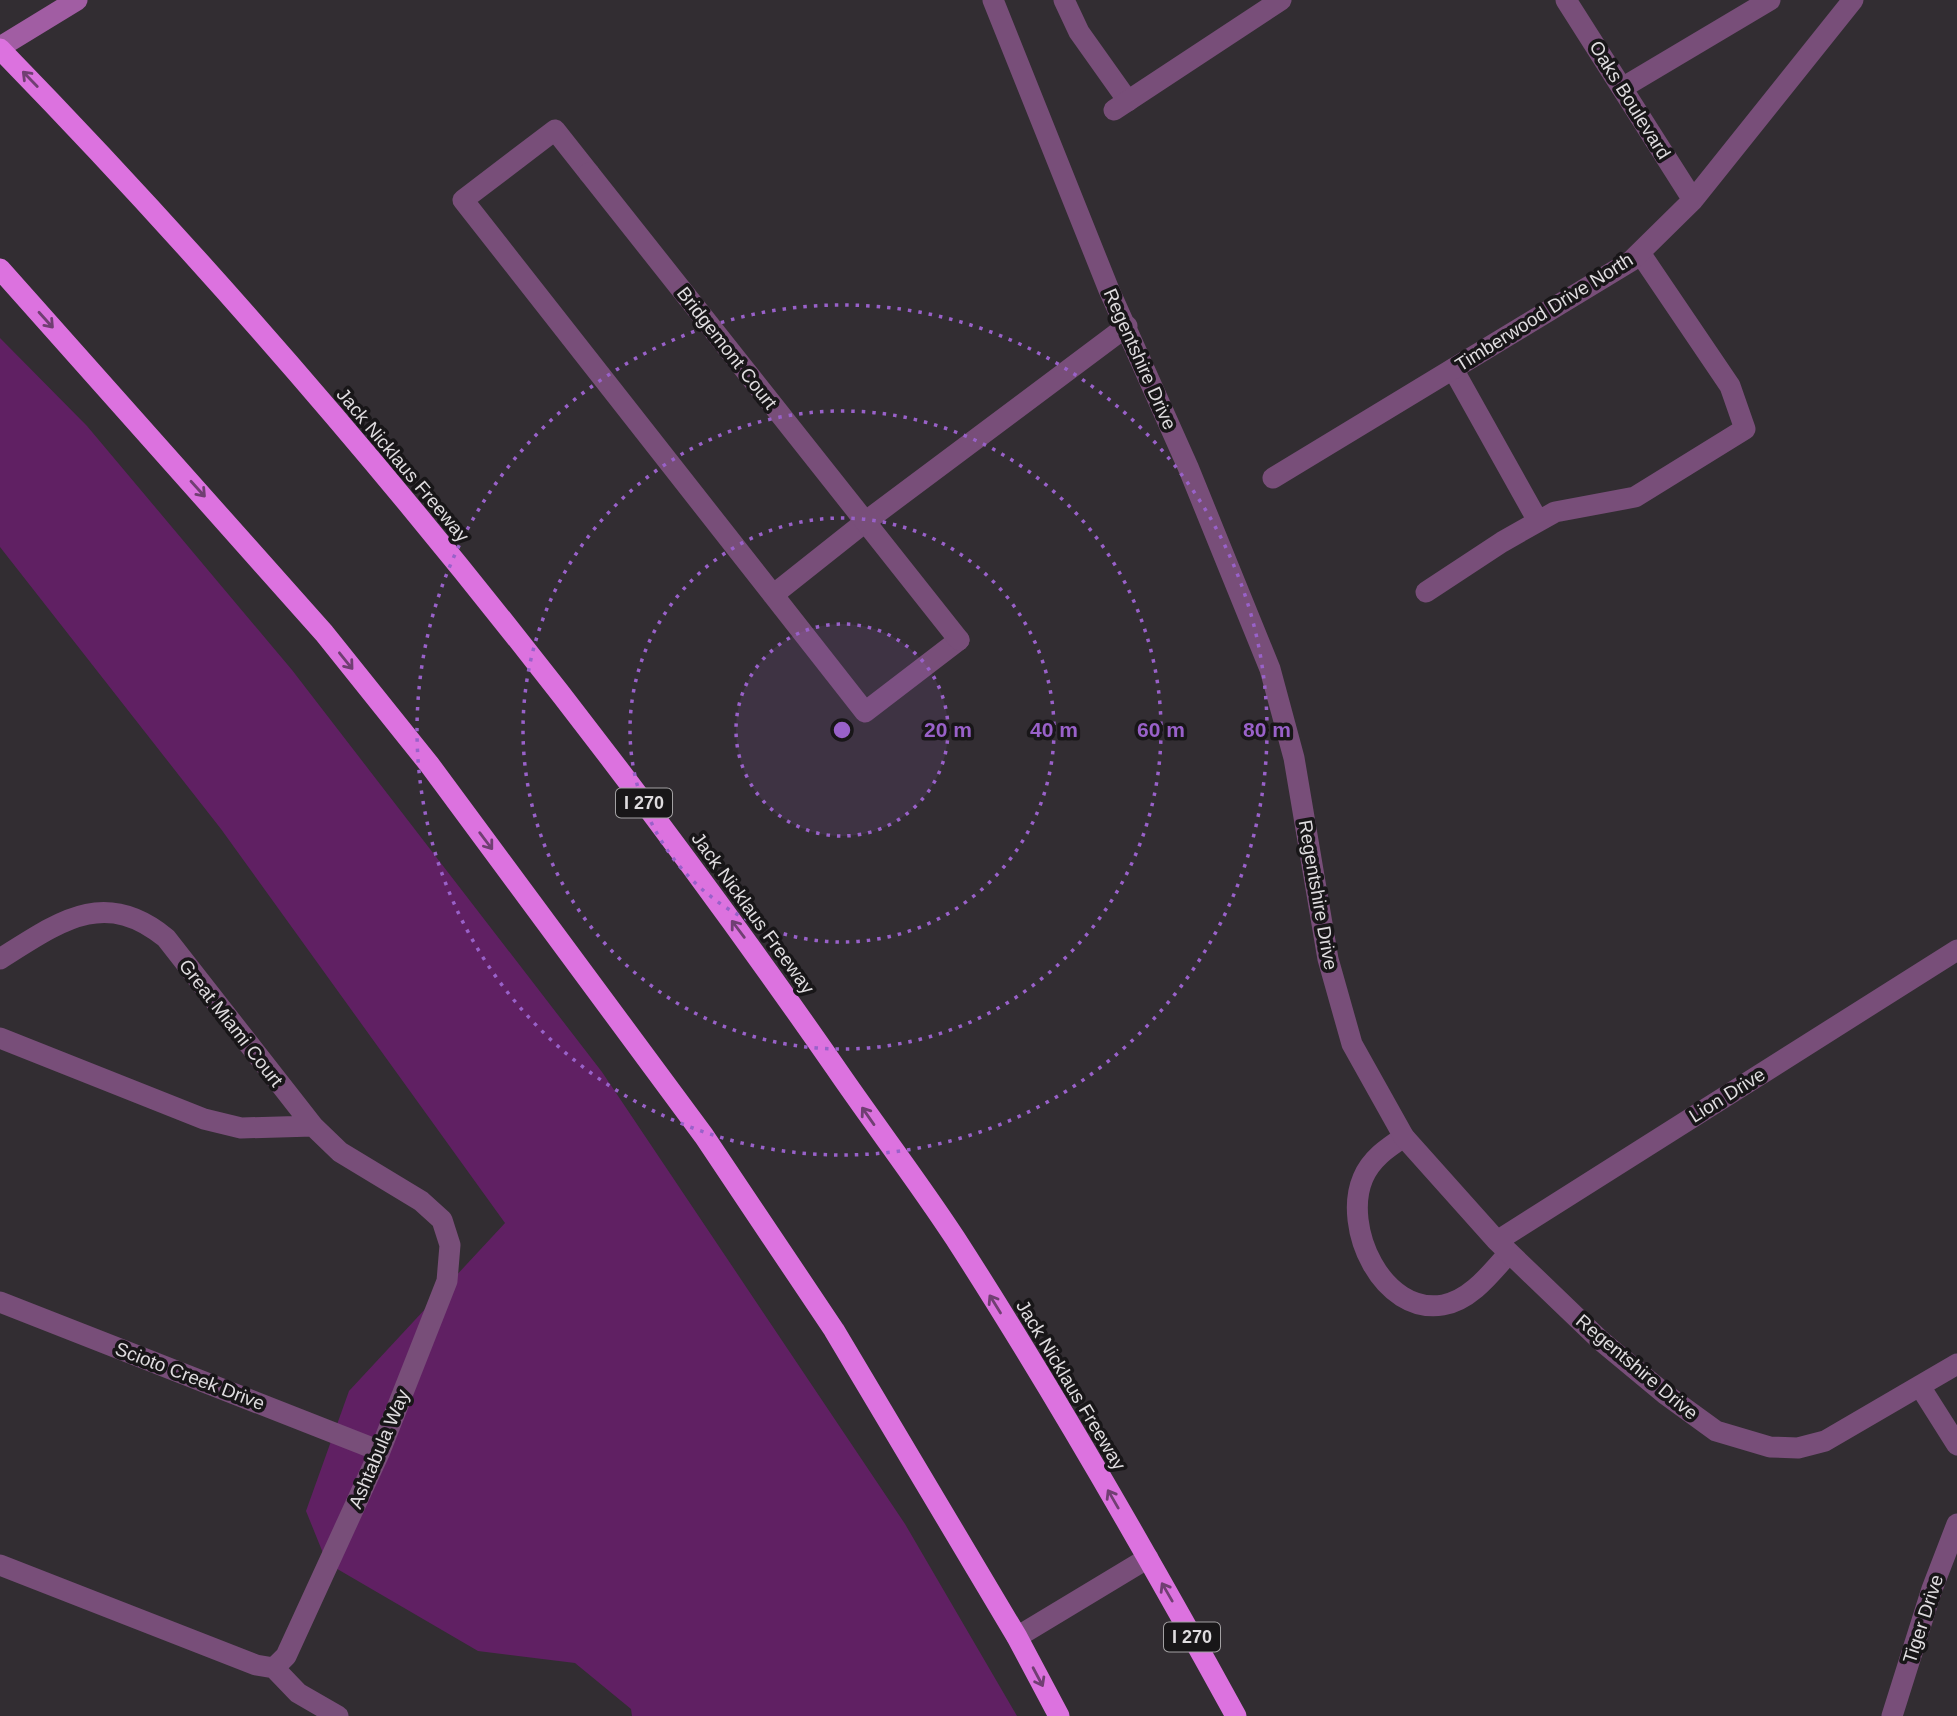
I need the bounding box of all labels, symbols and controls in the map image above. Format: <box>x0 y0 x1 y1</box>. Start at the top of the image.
street label: Oaks Boulevard <box>1585 37 1675 163</box>
one-way arrow <box>21 71 38 88</box>
street label: Timberwood Drive North <box>1451 249 1637 375</box>
street label: Bridgemont Court <box>673 283 782 414</box>
street label: Regentshire Drive <box>1099 285 1181 433</box>
one-way arrow <box>38 311 54 329</box>
street label: Jack Nicklaus Freeway <box>333 384 474 547</box>
one-way arrow <box>190 479 206 497</box>
one-way arrow <box>339 652 354 670</box>
centre of rings <box>830 718 854 742</box>
text: 20 m <box>924 718 972 741</box>
text: 40 m <box>1030 718 1078 741</box>
text: 60 m <box>1137 718 1185 741</box>
text: 80 m <box>1243 718 1291 741</box>
road number: I 270 <box>616 788 672 818</box>
street label: Regentshire Drive <box>1294 818 1342 972</box>
street label: Jack Nicklaus Freeway <box>687 828 819 998</box>
one-way arrow <box>478 831 493 850</box>
one-way arrow <box>731 920 746 939</box>
street label: Great Miami Court <box>175 955 287 1091</box>
street label: Lion Drive <box>1685 1063 1769 1127</box>
one-way arrow <box>861 1107 875 1126</box>
one-way arrow <box>988 1295 1002 1315</box>
street label: Jack Nicklaus Freeway <box>1012 1296 1130 1474</box>
street label: Regentshire Drive <box>1572 1310 1702 1424</box>
street label: Scioto Creek Drive <box>112 1338 268 1414</box>
street label: Ashtabula Way <box>345 1386 414 1512</box>
one-way arrow <box>1106 1489 1120 1509</box>
street label: Tiger Drive <box>1899 1572 1947 1666</box>
one-way arrow <box>1160 1582 1174 1602</box>
road number: I 270 <box>1164 1622 1220 1652</box>
one-way arrow <box>1031 1666 1045 1686</box>

